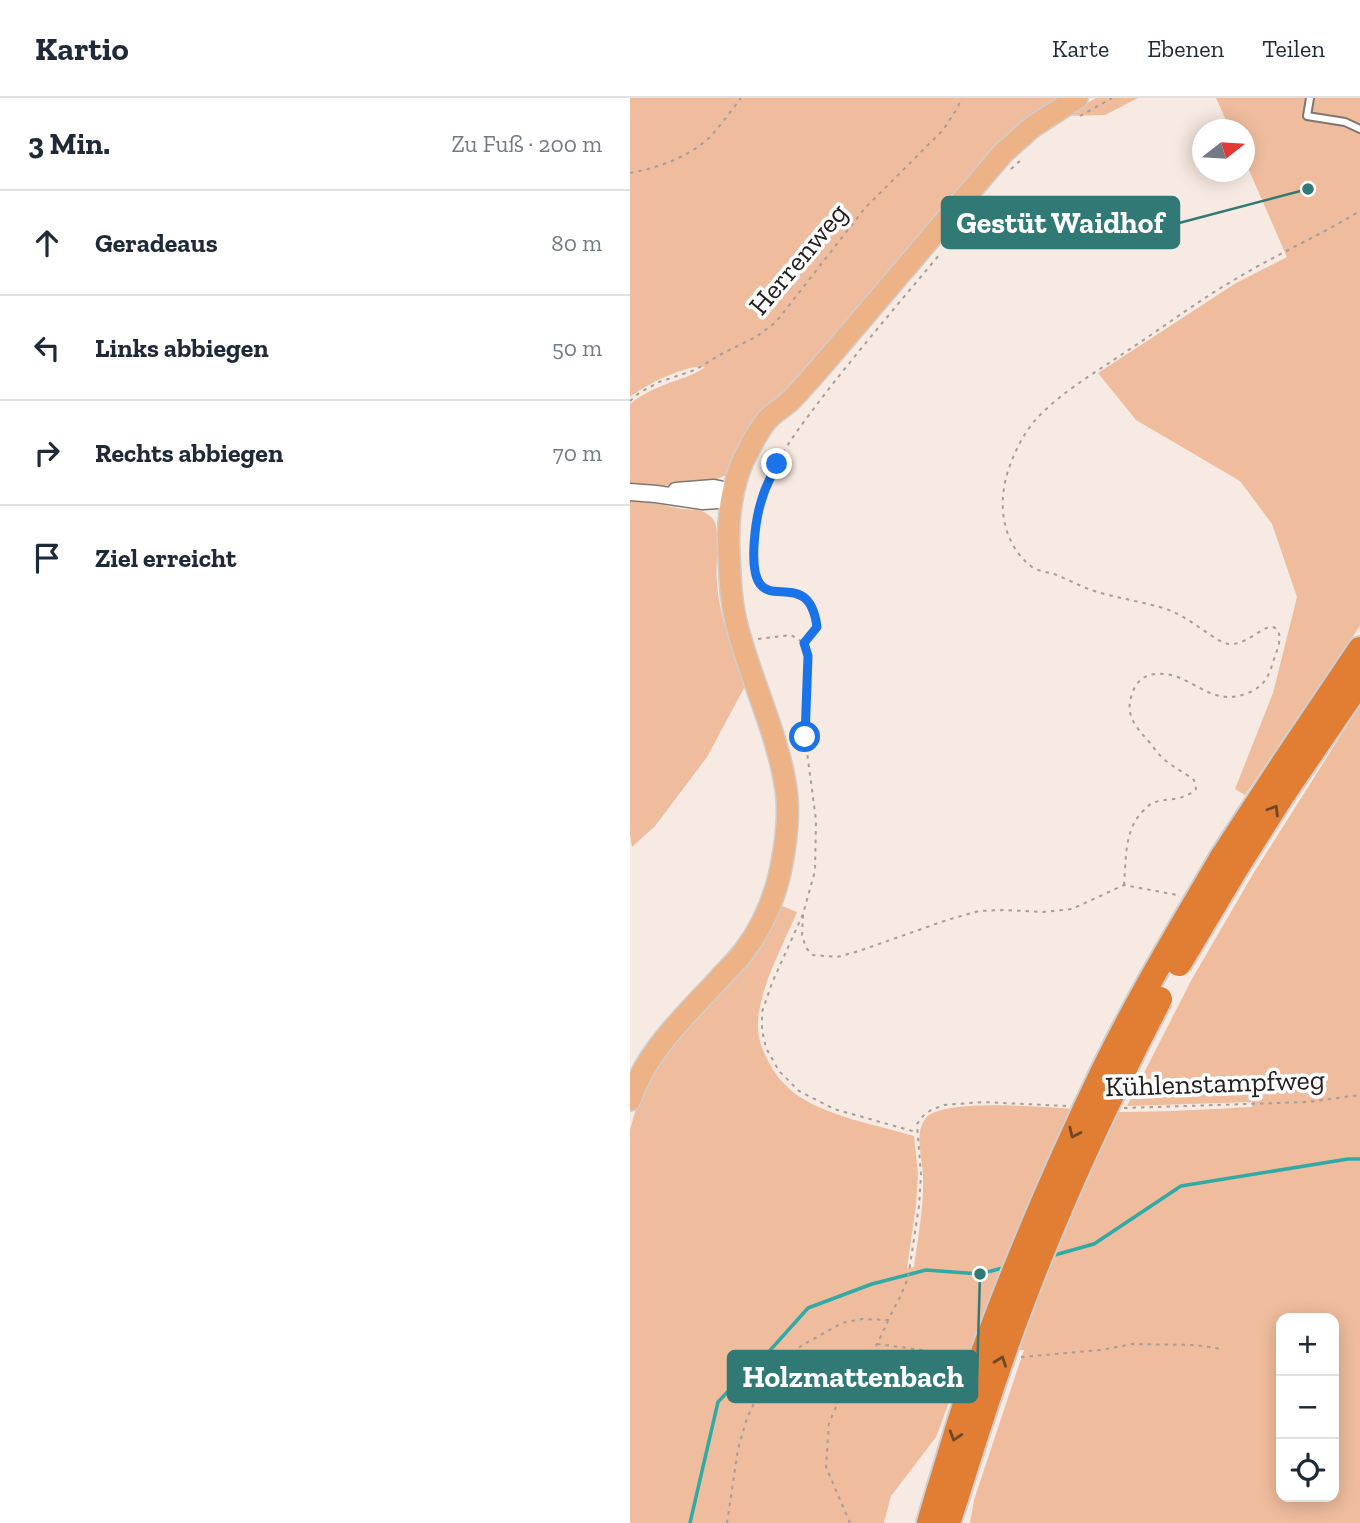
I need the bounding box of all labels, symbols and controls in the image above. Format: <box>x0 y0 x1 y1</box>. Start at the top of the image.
text: Kartio <box>35 29 129 68</box>
text: Karte <box>1052 34 1109 63</box>
text: Ebenen <box>1147 34 1224 63</box>
text: Teilen <box>1262 34 1325 63</box>
north arrow <box>1192 119 1255 182</box>
text: 3 Min. <box>28 126 110 162</box>
text: Zu Fuß · 200 m <box>452 130 602 158</box>
street label: Herrenweg <box>742 196 854 322</box>
callout: Gestüt Waidhof <box>942 197 1179 248</box>
text: Gestüt Waidhof <box>956 205 1166 241</box>
icon: ahead <box>28 224 66 262</box>
text: Geradeaus <box>95 227 218 259</box>
text: 80 m <box>551 229 602 257</box>
icon: left <box>28 329 66 367</box>
text: Links abbiegen <box>95 332 269 364</box>
text: 50 m <box>552 334 602 362</box>
icon: right <box>28 434 66 472</box>
text: Rechts abbiegen <box>95 437 283 469</box>
text: 70 m <box>553 439 602 467</box>
route end <box>761 448 792 479</box>
icon: arrive <box>28 539 66 577</box>
text: Ziel erreicht <box>95 542 236 574</box>
route start <box>789 721 820 752</box>
one-way arrow <box>1265 804 1278 817</box>
street label: Kühlenstampfweg <box>1104 1063 1326 1103</box>
one-way arrow <box>1068 1126 1082 1139</box>
map controls <box>1276 1313 1339 1502</box>
button: + <box>1276 1313 1339 1376</box>
callout: Holzmattenbach <box>728 1351 977 1402</box>
one-way arrow <box>992 1356 1006 1368</box>
text: Holzmattenbach <box>742 1359 964 1395</box>
button: − <box>1276 1376 1339 1439</box>
one-way arrow <box>949 1430 964 1442</box>
button: locate <box>1276 1439 1339 1502</box>

